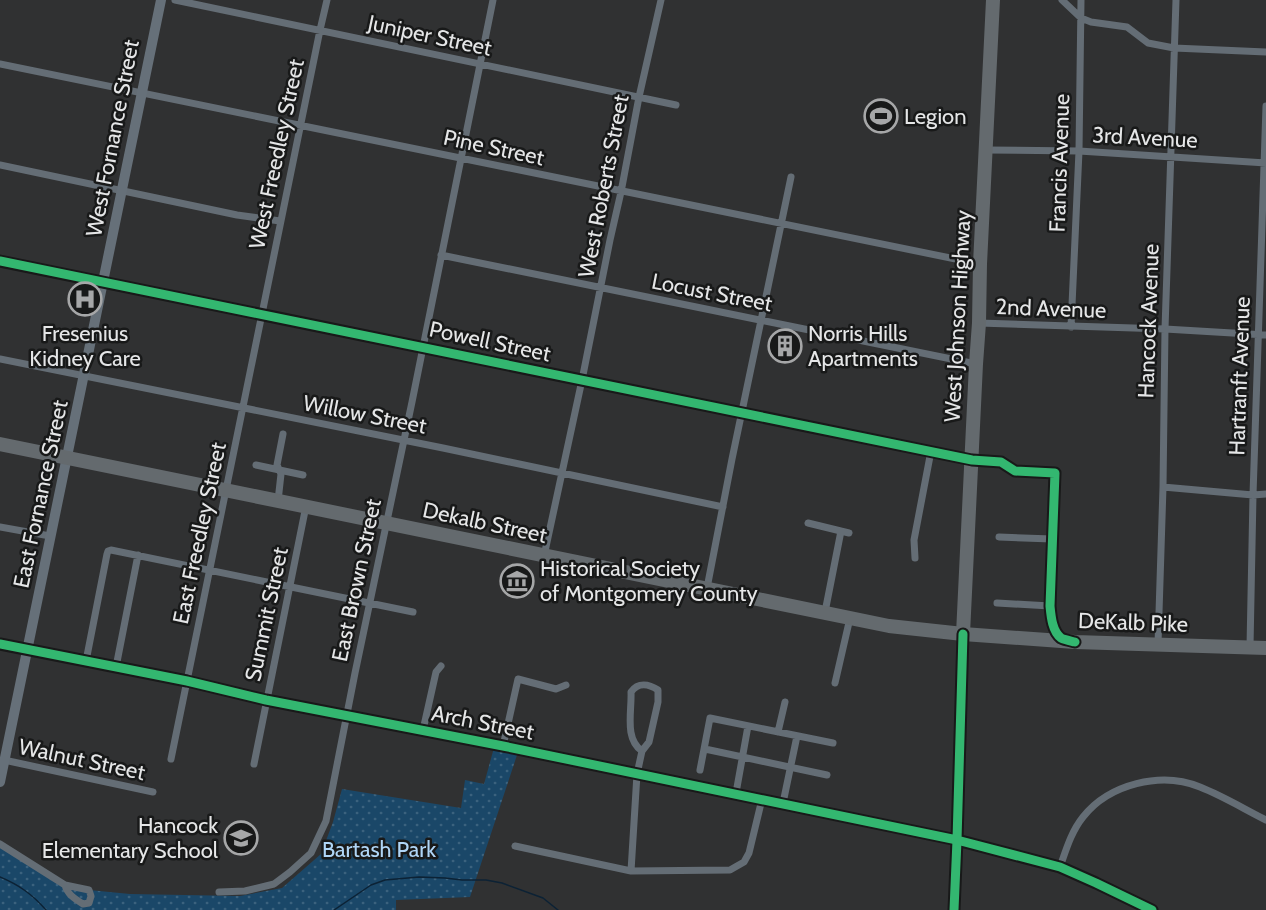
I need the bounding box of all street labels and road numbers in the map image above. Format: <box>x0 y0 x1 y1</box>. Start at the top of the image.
street label: Juniper Street <box>365 9 495 62</box>
street label: West Fornance Street <box>80 37 145 239</box>
street label: West Freedley Street <box>243 56 310 252</box>
street label: West Roberts Street <box>572 92 635 280</box>
street label: Francis Avenue <box>1044 93 1075 233</box>
street label: 3rd Avenue <box>1092 121 1198 154</box>
street label: Pine Street <box>441 124 547 171</box>
street label: West Johnson Highway <box>938 209 977 423</box>
street label: Hancock Avenue <box>1132 243 1165 399</box>
street label: Locust Street <box>649 268 775 318</box>
street label: 2nd Avenue <box>995 293 1107 324</box>
street label: Hartranft Avenue <box>1223 296 1256 456</box>
street label: Powell Street <box>427 315 554 368</box>
street label: Willow Street <box>301 389 429 440</box>
street label: East Fornance Street <box>7 397 74 591</box>
street label: East Freedley Street <box>167 439 232 626</box>
street label: East Brown Street <box>326 496 387 664</box>
street label: Dekalb Street <box>420 496 550 549</box>
street label: Summit Street <box>239 544 294 684</box>
street label: DeKalb Pike <box>1078 607 1188 638</box>
street label: Arch Street <box>429 699 537 746</box>
street label: Walnut Street <box>16 733 148 786</box>

